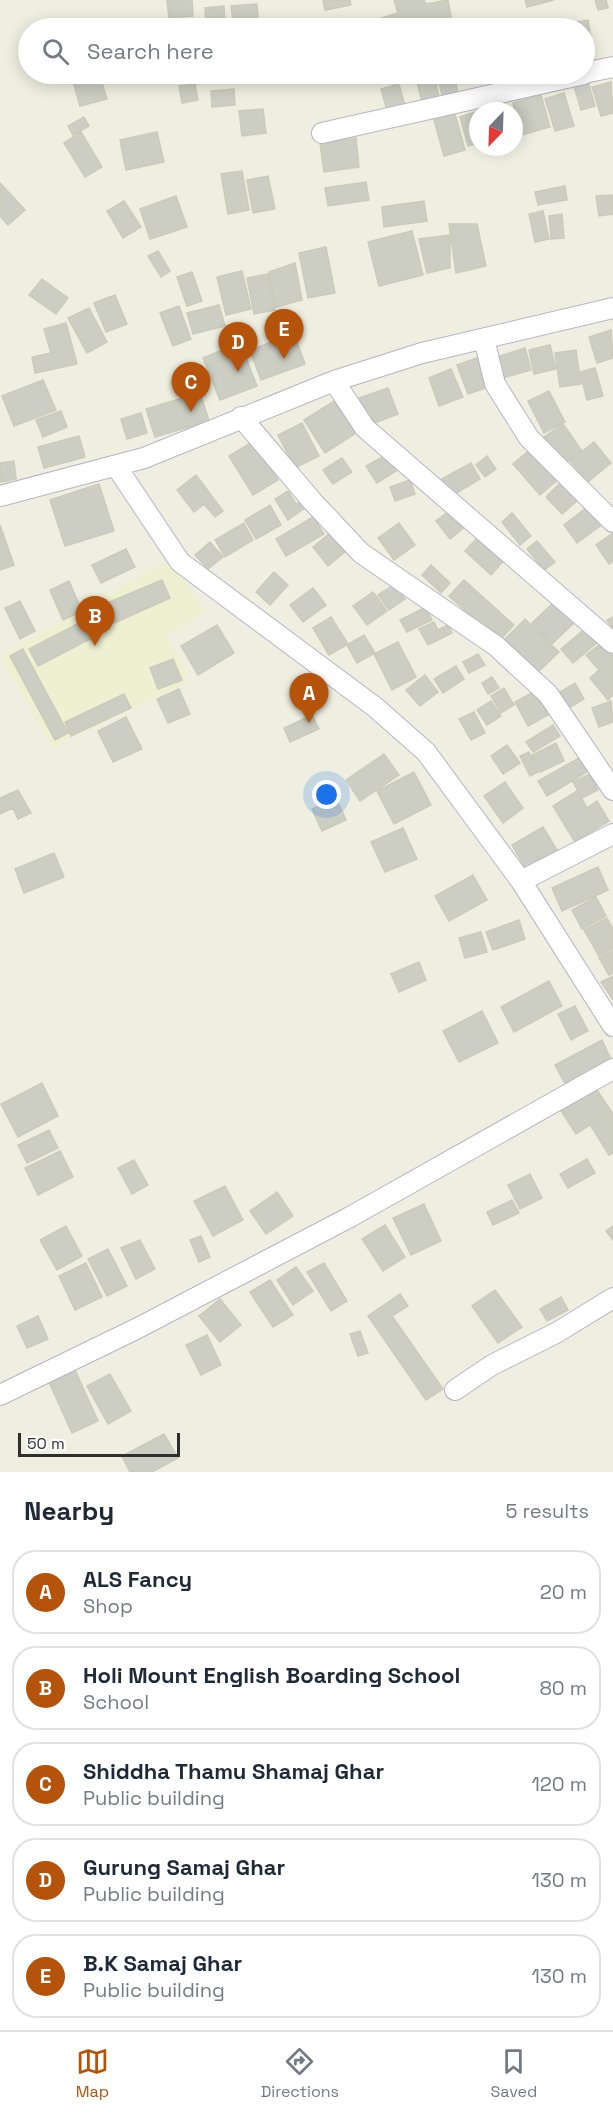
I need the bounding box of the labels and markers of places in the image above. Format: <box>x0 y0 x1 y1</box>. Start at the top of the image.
pin: E <box>264 310 304 359</box>
pin: D <box>218 322 258 372</box>
pin: C <box>172 362 210 412</box>
pin: B <box>76 596 115 646</box>
pin: A <box>290 674 328 723</box>

